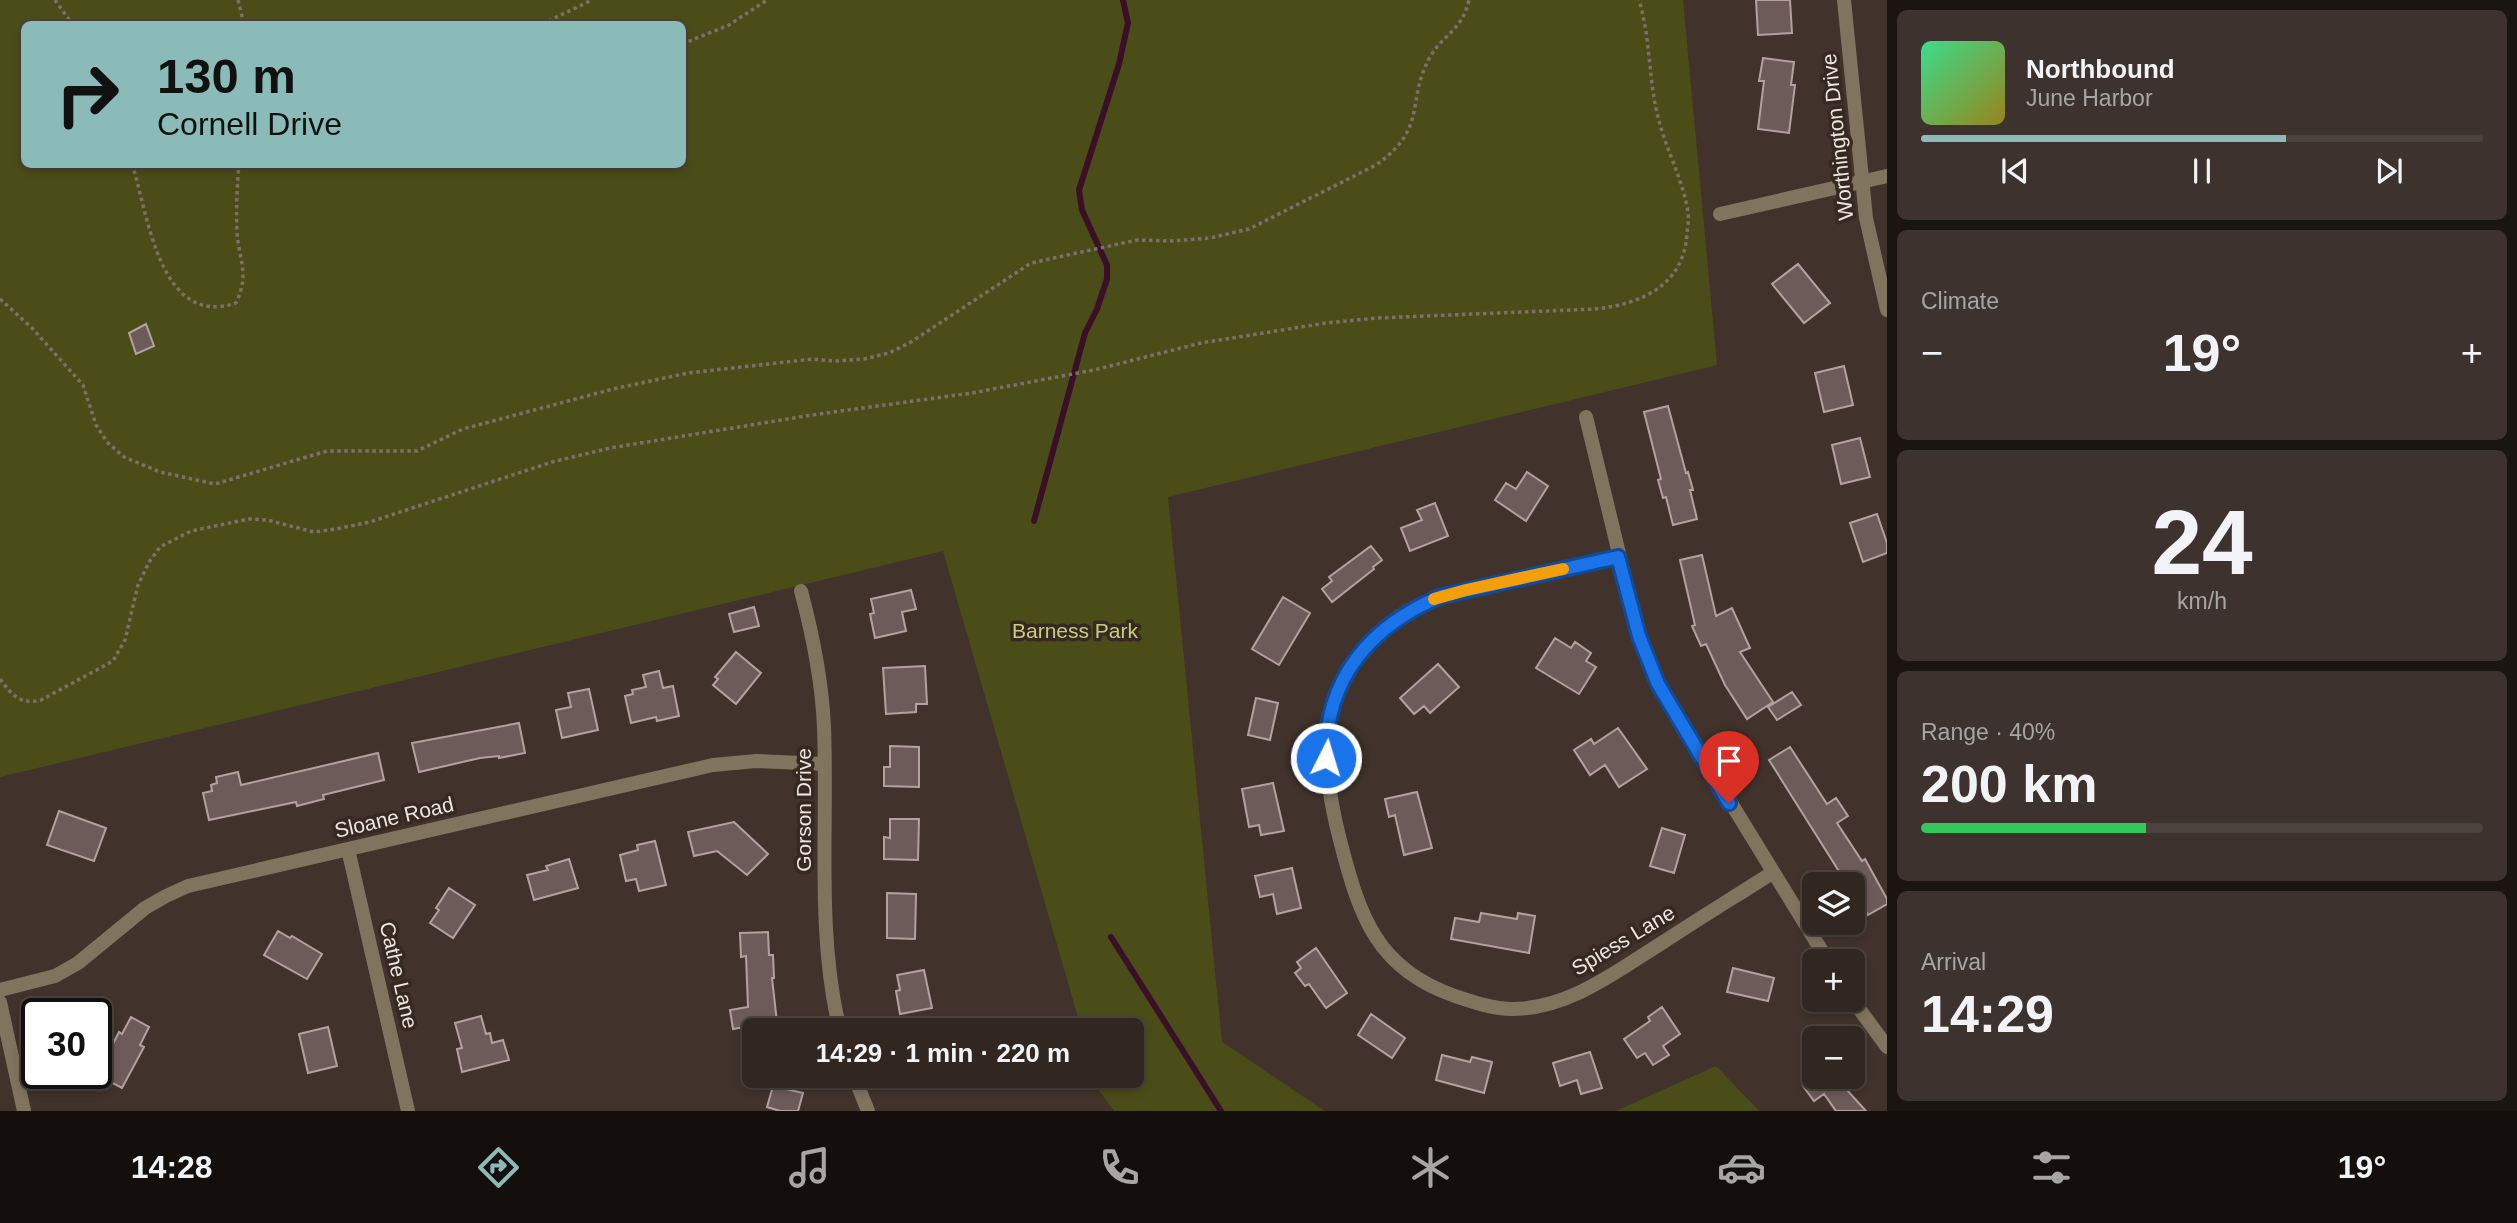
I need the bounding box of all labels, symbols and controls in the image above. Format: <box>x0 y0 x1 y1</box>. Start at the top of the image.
icon: right <box>42 49 133 140</box>
text: 130 m <box>157 49 296 103</box>
street label: Worthington Drive <box>1817 52 1857 222</box>
text: Northbound <box>2026 54 2175 84</box>
text: June Harbor <box>2026 85 2153 111</box>
text: Cornell Drive <box>157 106 342 142</box>
icon: previous <box>1996 152 2034 190</box>
icon: pause <box>2183 152 2221 190</box>
icon: next <box>2370 152 2408 190</box>
text: Climate <box>1921 288 1999 314</box>
text: 19° <box>2163 324 2241 382</box>
text: − <box>1921 332 1943 374</box>
text: + <box>2461 332 2483 374</box>
text: 24 <box>2151 492 2253 593</box>
text: km/h <box>2177 588 2227 614</box>
park label: Barness Park <box>1012 619 1139 642</box>
text: Range · 40% <box>1921 719 2055 745</box>
position arrow <box>1289 721 1363 795</box>
pin <box>1699 731 1759 803</box>
icon: arrive <box>1710 742 1748 780</box>
street label: Gorson Drive <box>792 748 815 872</box>
text: 200 km <box>1921 755 2097 813</box>
street label: Sloane Road <box>332 792 456 842</box>
map controls <box>1802 872 1865 1089</box>
button: layers <box>1802 872 1865 935</box>
street label: Spiess Lane <box>1568 900 1678 980</box>
street label: Cathe Lane <box>376 920 422 1030</box>
button: + <box>1802 949 1865 1012</box>
text: Arrival <box>1921 949 1986 975</box>
text: 14:29 <box>1921 985 2054 1043</box>
speed limit sign: 30 <box>21 998 112 1089</box>
button: − <box>1802 1026 1865 1089</box>
text: 14:29 · 1 min · 220 m <box>816 1038 1070 1068</box>
icon: directions <box>474 1143 523 1192</box>
icon: music <box>785 1143 834 1192</box>
icon: phone <box>1095 1143 1144 1192</box>
icon: climate <box>1406 1143 1455 1192</box>
icon: car <box>1717 1143 1766 1192</box>
icon: filters <box>2027 1143 2076 1192</box>
text: 14:28 <box>131 1149 213 1185</box>
text: 19° <box>2338 1149 2386 1185</box>

